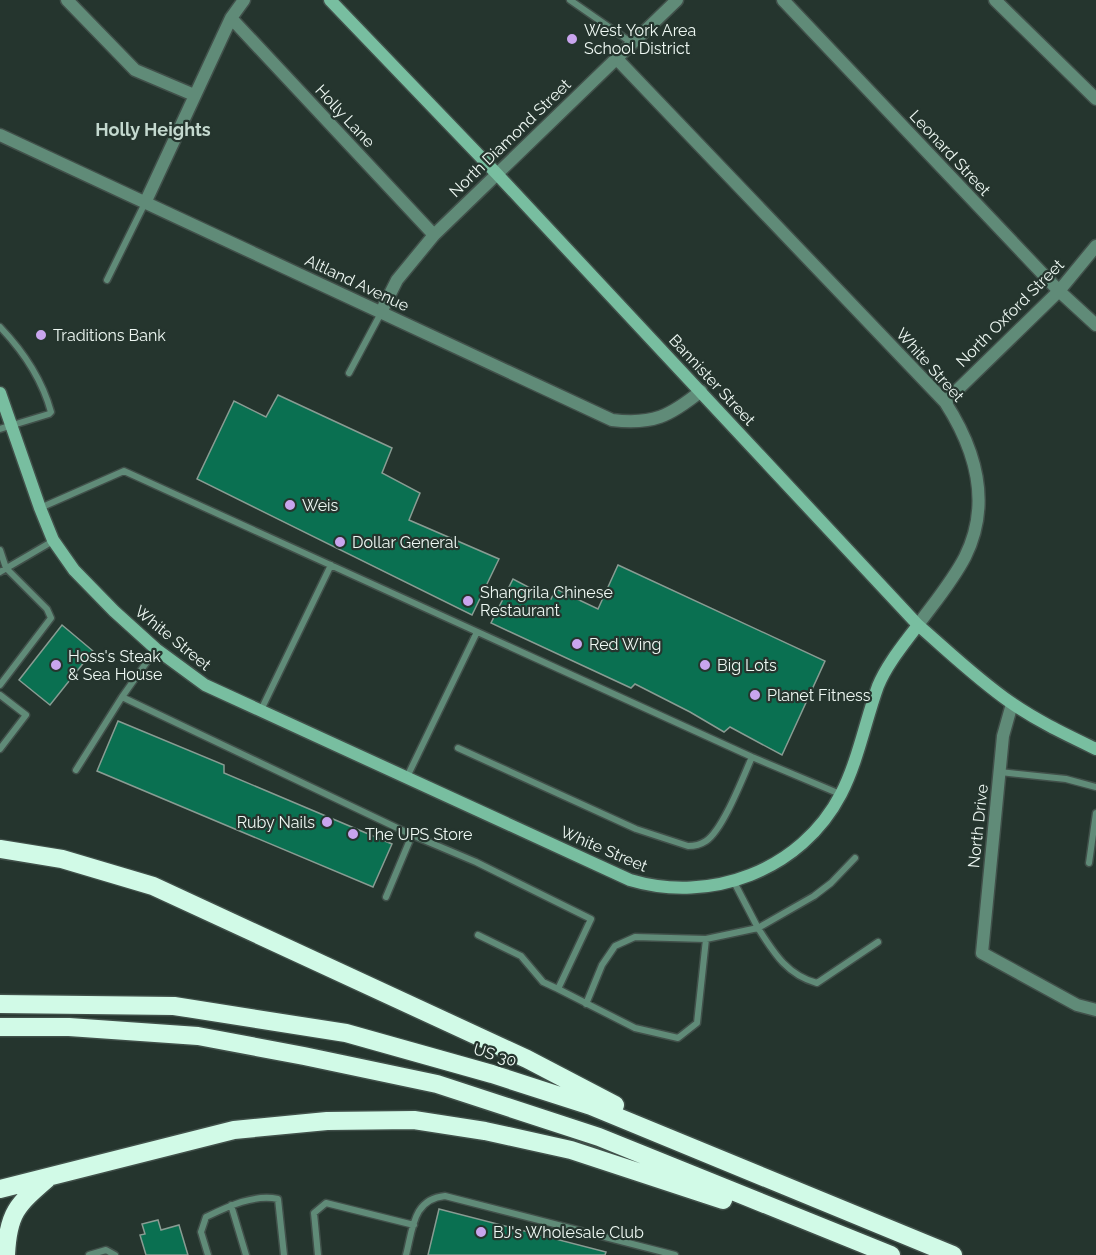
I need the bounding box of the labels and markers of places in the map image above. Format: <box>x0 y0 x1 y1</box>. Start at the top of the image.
place label: West York Area School District <box>584 21 696 58</box>
marker: West York Area School District <box>565 32 579 46</box>
place label: Traditions Bank <box>53 326 166 345</box>
marker: Traditions Bank <box>34 328 48 342</box>
place label: Weis <box>302 496 339 515</box>
marker: Weis <box>283 498 297 512</box>
place label: Dollar General <box>352 533 459 552</box>
marker: Dollar General <box>333 535 347 549</box>
place label: Shangrila Chinese Restaurant <box>480 583 613 620</box>
marker: Shangrila Chinese Restaurant <box>461 594 475 608</box>
place label: Red Wing <box>589 635 662 654</box>
marker: Red Wing <box>570 637 584 651</box>
place label: Hoss's Steak & Sea House <box>68 647 162 684</box>
place label: Big Lots <box>717 656 777 675</box>
marker: Hoss's Steak & Sea House <box>49 658 63 672</box>
marker: Big Lots <box>698 658 712 672</box>
place label: Planet Fitness <box>767 686 871 705</box>
marker: Planet Fitness <box>748 688 762 702</box>
place label: Ruby Nails <box>237 813 315 832</box>
marker: Ruby Nails <box>320 815 334 829</box>
place label: The UPS Store <box>365 825 472 844</box>
marker: The UPS Store <box>346 827 360 841</box>
place label: BJ's Wholesale Club <box>493 1223 644 1242</box>
marker: BJ's Wholesale Club <box>474 1225 488 1239</box>

